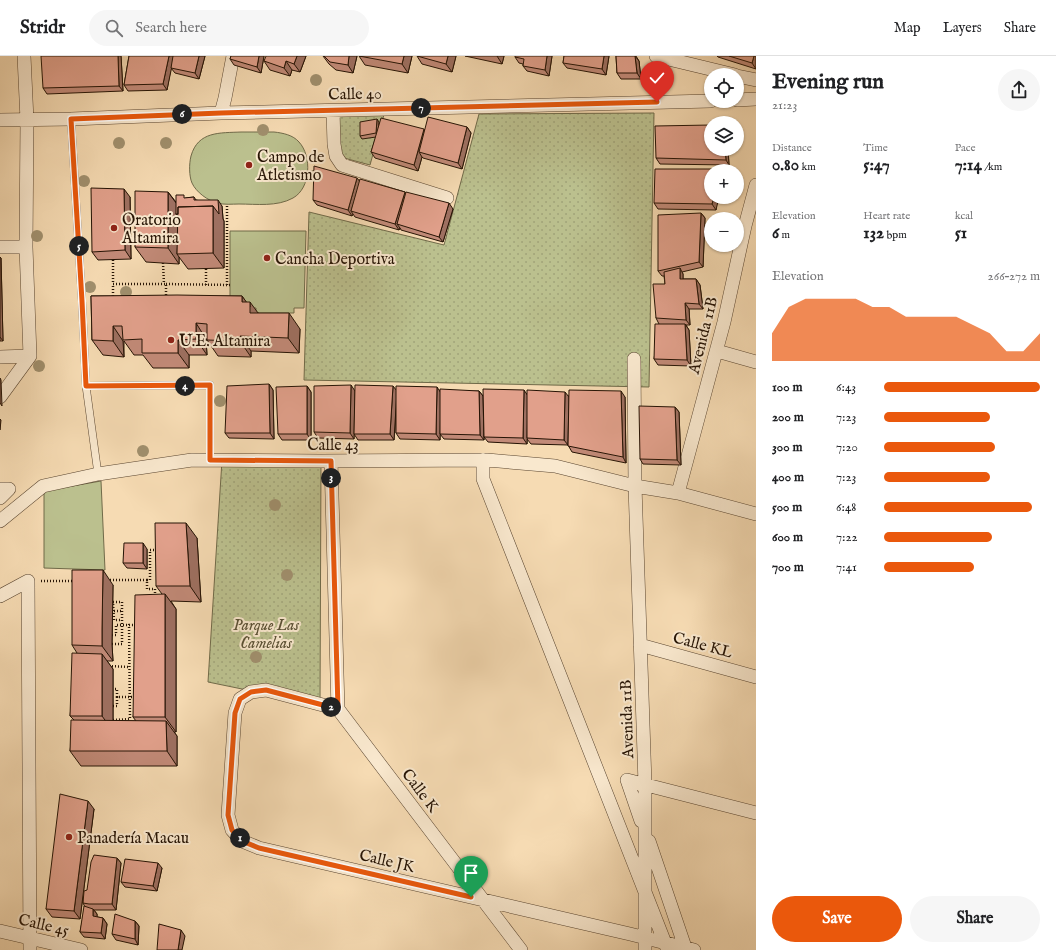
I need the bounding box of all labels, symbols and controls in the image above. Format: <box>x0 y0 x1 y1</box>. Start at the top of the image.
search box <box>89 10 369 46</box>
text: Stridr <box>20 16 65 40</box>
icon: search <box>103 17 125 39</box>
text: Search here <box>135 18 207 37</box>
text: Map <box>894 19 921 37</box>
text: Layers <box>943 19 982 37</box>
text: Share <box>1004 19 1036 37</box>
pin <box>640 61 674 102</box>
icon: check <box>646 67 668 89</box>
map controls <box>704 68 744 252</box>
button: locate <box>704 68 744 108</box>
text: Evening run <box>772 68 884 96</box>
button: share <box>998 69 1040 111</box>
street label: Calle 40 <box>328 85 382 105</box>
text: 21:23 <box>772 97 797 114</box>
pin: 7 <box>411 98 431 118</box>
text: 7 <box>418 101 424 115</box>
pin: 6 <box>172 104 192 124</box>
text: 6 <box>180 107 184 121</box>
button: layers <box>704 116 744 156</box>
text: Distance <box>772 141 812 155</box>
text: Time <box>863 141 888 155</box>
text: Pace <box>955 141 975 155</box>
place label: Campo de Atletismo <box>256 148 324 186</box>
text: 0.80 <box>772 155 799 176</box>
text: 5:47 <box>863 155 890 176</box>
text: 7:14 <box>955 155 982 176</box>
marker: Campo de Atletismo <box>244 160 254 170</box>
text: km <box>799 160 816 174</box>
text: /km <box>982 160 1002 174</box>
button: + <box>704 164 744 204</box>
text: Elevation <box>772 209 816 223</box>
text: Heart rate <box>863 209 910 223</box>
text: kcal <box>955 209 973 223</box>
place label: Oratorio Altamira <box>121 211 181 249</box>
button: − <box>704 212 744 252</box>
marker: Oratorio Altamira <box>109 223 119 233</box>
text: 6 <box>772 223 779 244</box>
text: 132 <box>863 223 884 244</box>
text: 51 <box>955 223 967 244</box>
text: m <box>779 228 790 242</box>
text: bpm <box>884 228 907 242</box>
pin: 5 <box>69 236 89 256</box>
text: 5 <box>77 239 81 253</box>
place label: Cancha Deportiva <box>275 250 395 270</box>
marker: Cancha Deportiva <box>262 253 272 263</box>
text: Elevation <box>772 268 824 285</box>
text: 266–272 m <box>988 268 1040 285</box>
street label: Avenida 11B <box>684 295 723 377</box>
place label: U.E. Altamira <box>179 332 270 352</box>
marker: U.E. Altamira <box>166 335 176 345</box>
pin: 4 <box>175 376 195 396</box>
text: 4 <box>182 379 188 393</box>
text: 100 m <box>772 379 802 396</box>
text: 6:43 <box>836 379 856 396</box>
text: 200 m <box>772 409 804 426</box>
text: 7:23 <box>836 409 856 426</box>
street label: Calle 43 <box>307 436 359 456</box>
text: 300 m <box>772 439 803 456</box>
text: 7:20 <box>836 439 858 456</box>
pin: 3 <box>321 468 341 488</box>
text: 400 m <box>772 469 804 486</box>
text: 7:23 <box>836 469 856 486</box>
text: 3 <box>329 471 333 485</box>
text: 500 m <box>772 499 802 516</box>
text: 6:48 <box>836 499 856 516</box>
text: 600 m <box>772 529 803 546</box>
text: 7:22 <box>836 529 858 546</box>
text: 700 m <box>772 559 804 576</box>
text: 7:41 <box>836 559 857 576</box>
park label: Parque Las Camelias <box>233 616 299 654</box>
street label: Calle KL <box>671 628 735 664</box>
street label: Avenida 11B <box>617 679 639 760</box>
pin: 2 <box>321 697 341 717</box>
text: 2 <box>328 700 334 714</box>
street label: Calle K <box>397 765 443 817</box>
pin: 1 <box>230 828 250 848</box>
place label: Panadería Macau <box>77 829 189 849</box>
text: 1 <box>238 831 242 845</box>
marker: Panadería Macau <box>64 832 74 842</box>
street label: Calle JK <box>357 846 416 878</box>
pin <box>454 856 488 897</box>
icon: arrive <box>460 862 482 884</box>
button: Save <box>772 896 902 942</box>
button: Share <box>910 896 1040 942</box>
street label: Calle 45 <box>16 910 71 942</box>

